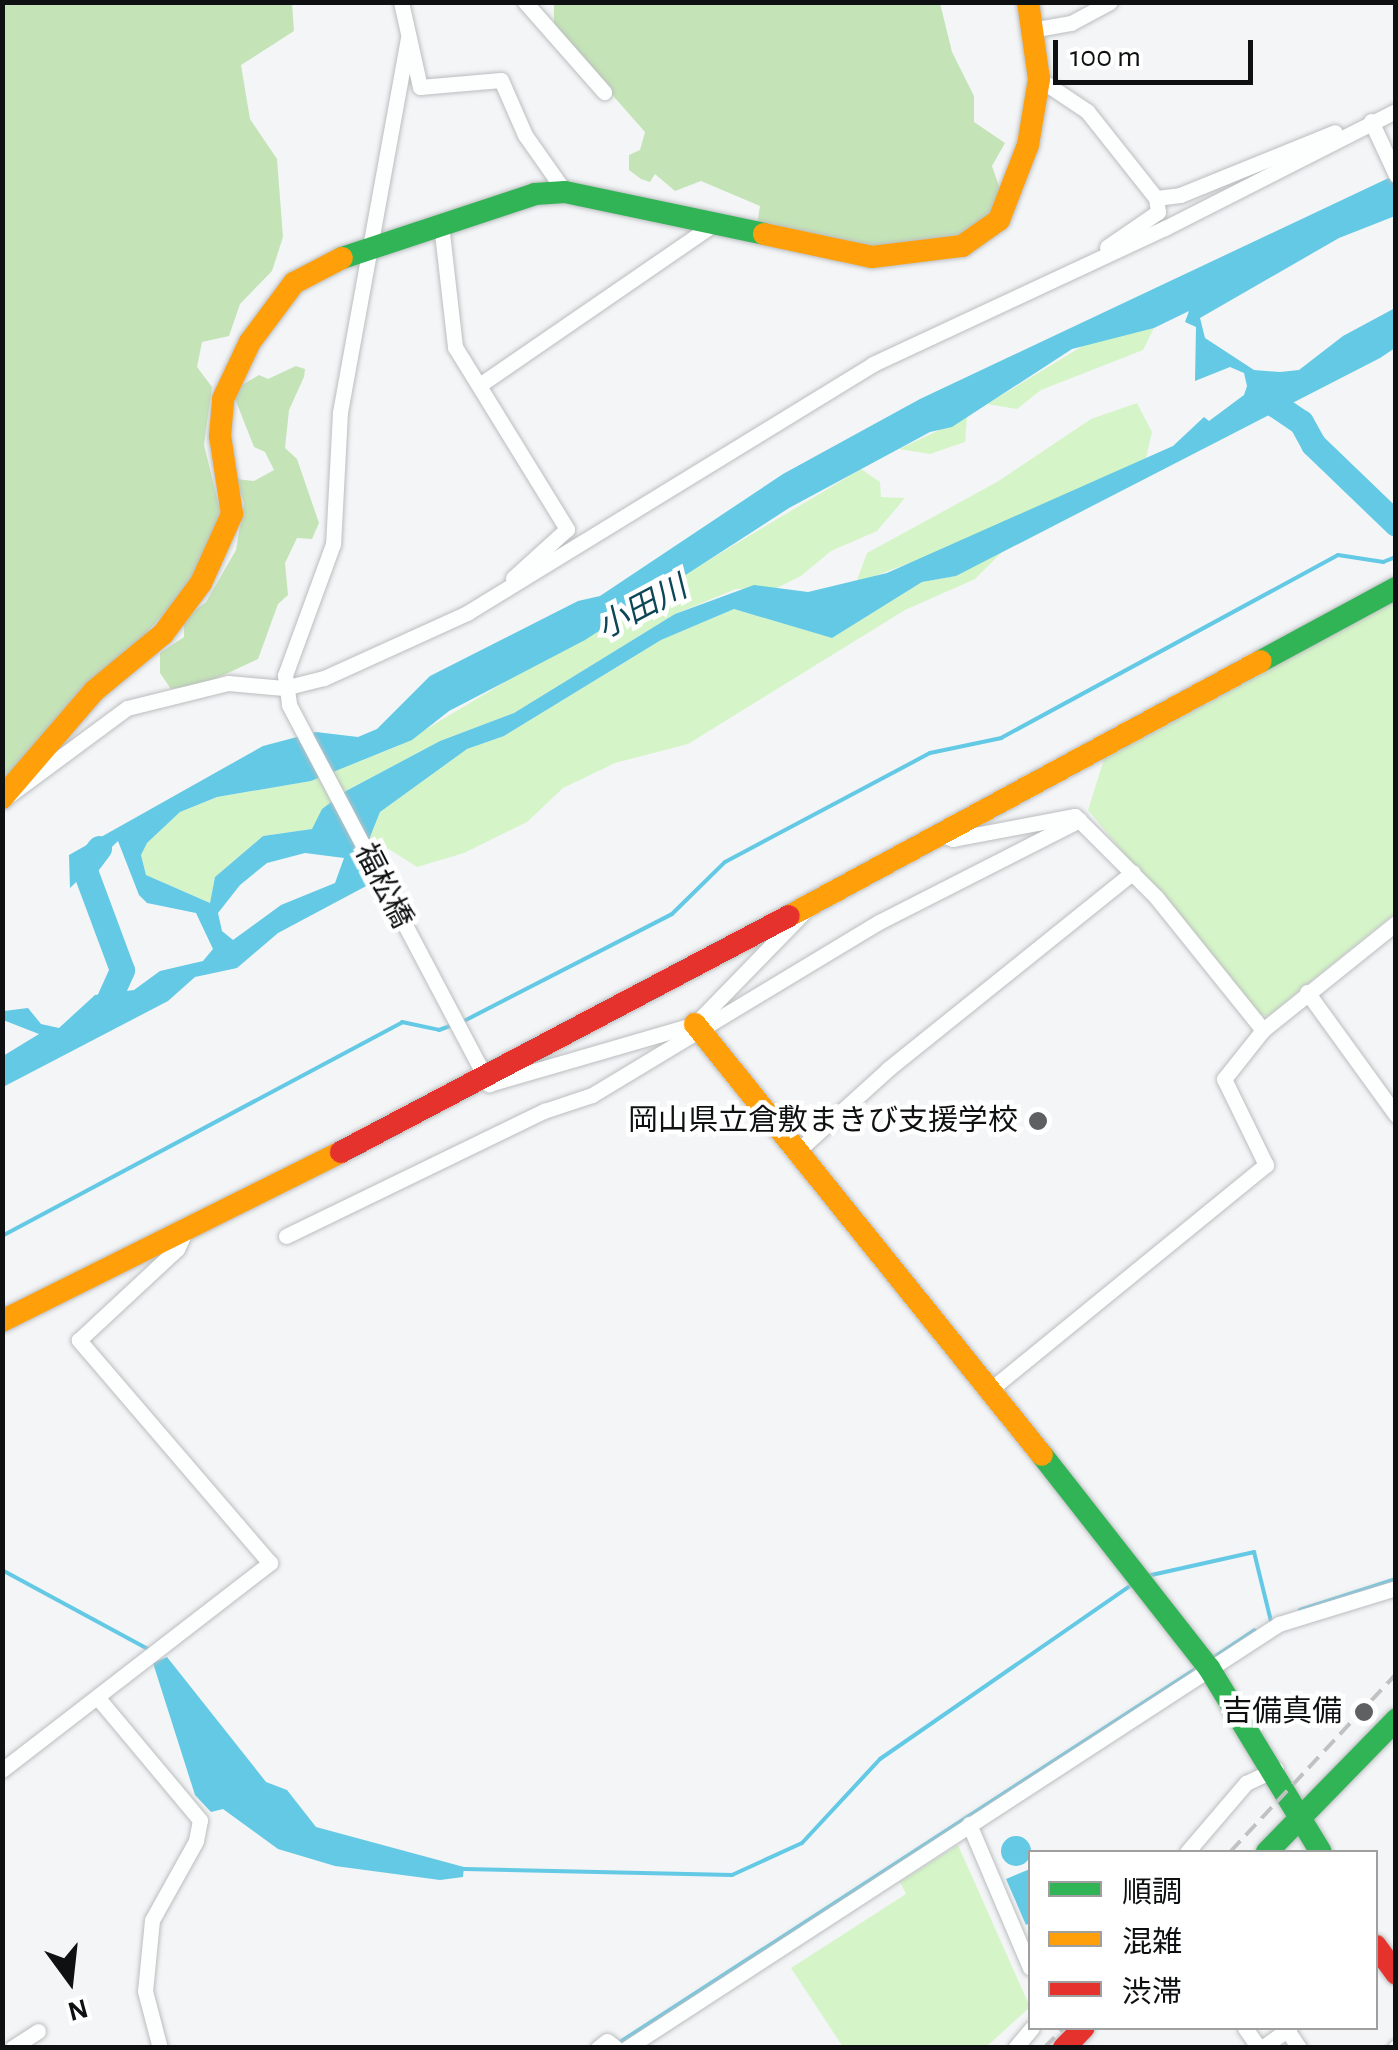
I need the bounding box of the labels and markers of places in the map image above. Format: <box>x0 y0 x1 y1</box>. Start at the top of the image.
place label: 岡山県立倉敷まきび支援学校 <box>628 1103 1018 1139</box>
marker: 岡山県立倉敷まきび支援学校 <box>1027 1110 1049 1132</box>
place label: 吉備真備 <box>1222 1694 1342 1730</box>
marker: 吉備真備 <box>1351 1699 1377 1725</box>

